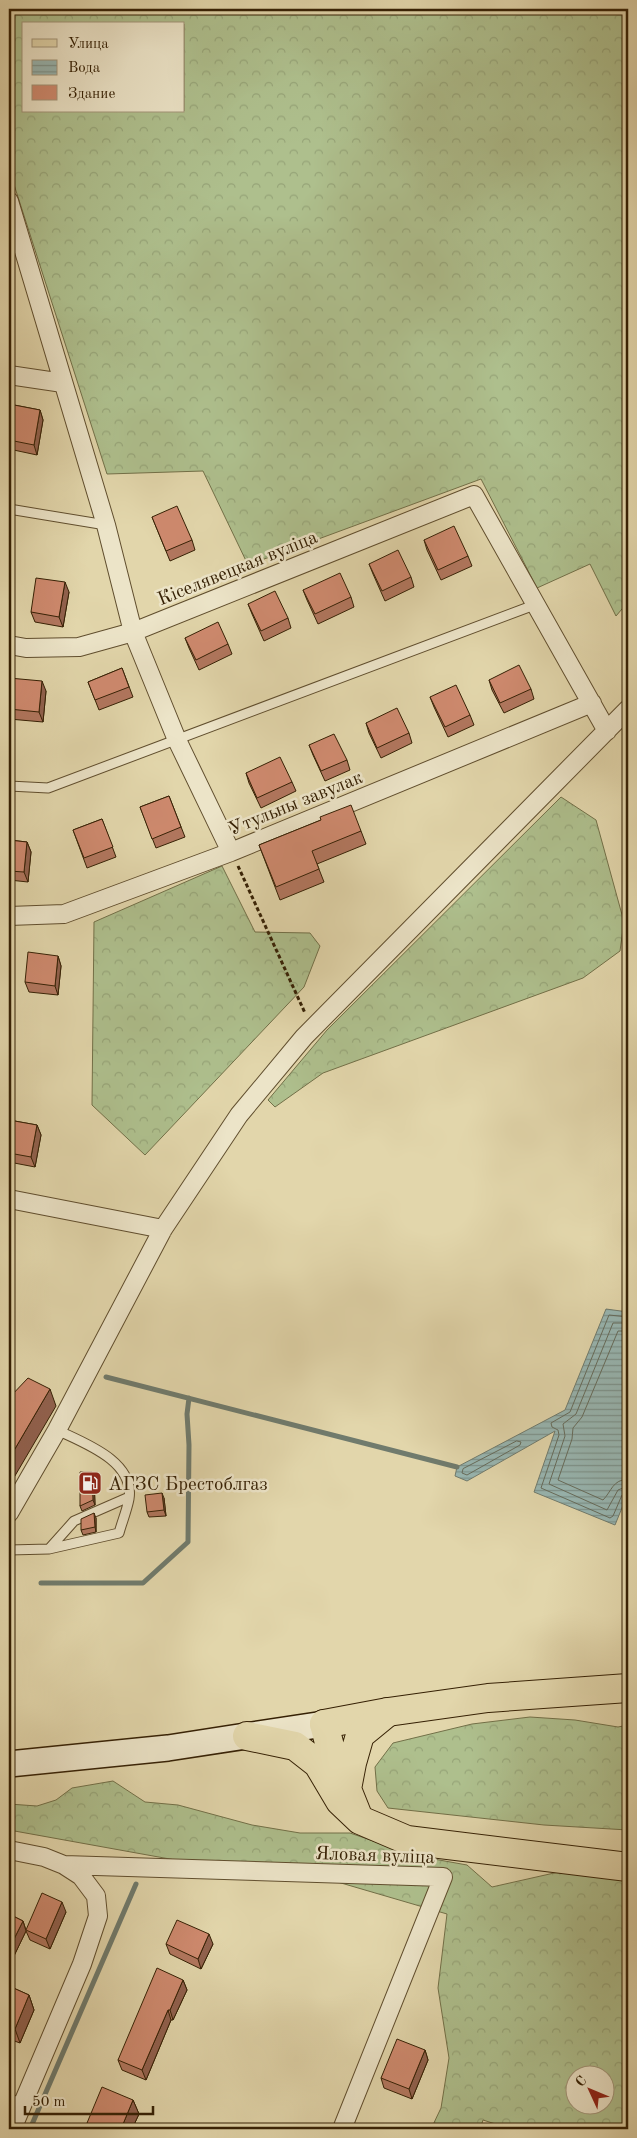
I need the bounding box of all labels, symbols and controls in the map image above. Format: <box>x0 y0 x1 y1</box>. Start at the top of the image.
legend <box>22 22 185 112</box>
text: Улица <box>68 37 109 52</box>
text: Вода <box>68 61 101 76</box>
text: Здание <box>68 87 115 102</box>
street label: Кіселявецкая вуліца <box>155 528 321 610</box>
street label: Утульны завулак <box>226 769 366 840</box>
fuel station icon: АГЗС Брестоблгаз <box>77 1470 103 1496</box>
place label: АГЗС Брестоблгаз <box>108 1476 268 1495</box>
street label: Яловая вуліца <box>315 1845 436 1868</box>
north arrow <box>564 2066 614 2116</box>
text: С <box>573 2073 590 2090</box>
scale bar <box>25 2083 152 2115</box>
text: 50 m <box>32 2095 66 2110</box>

